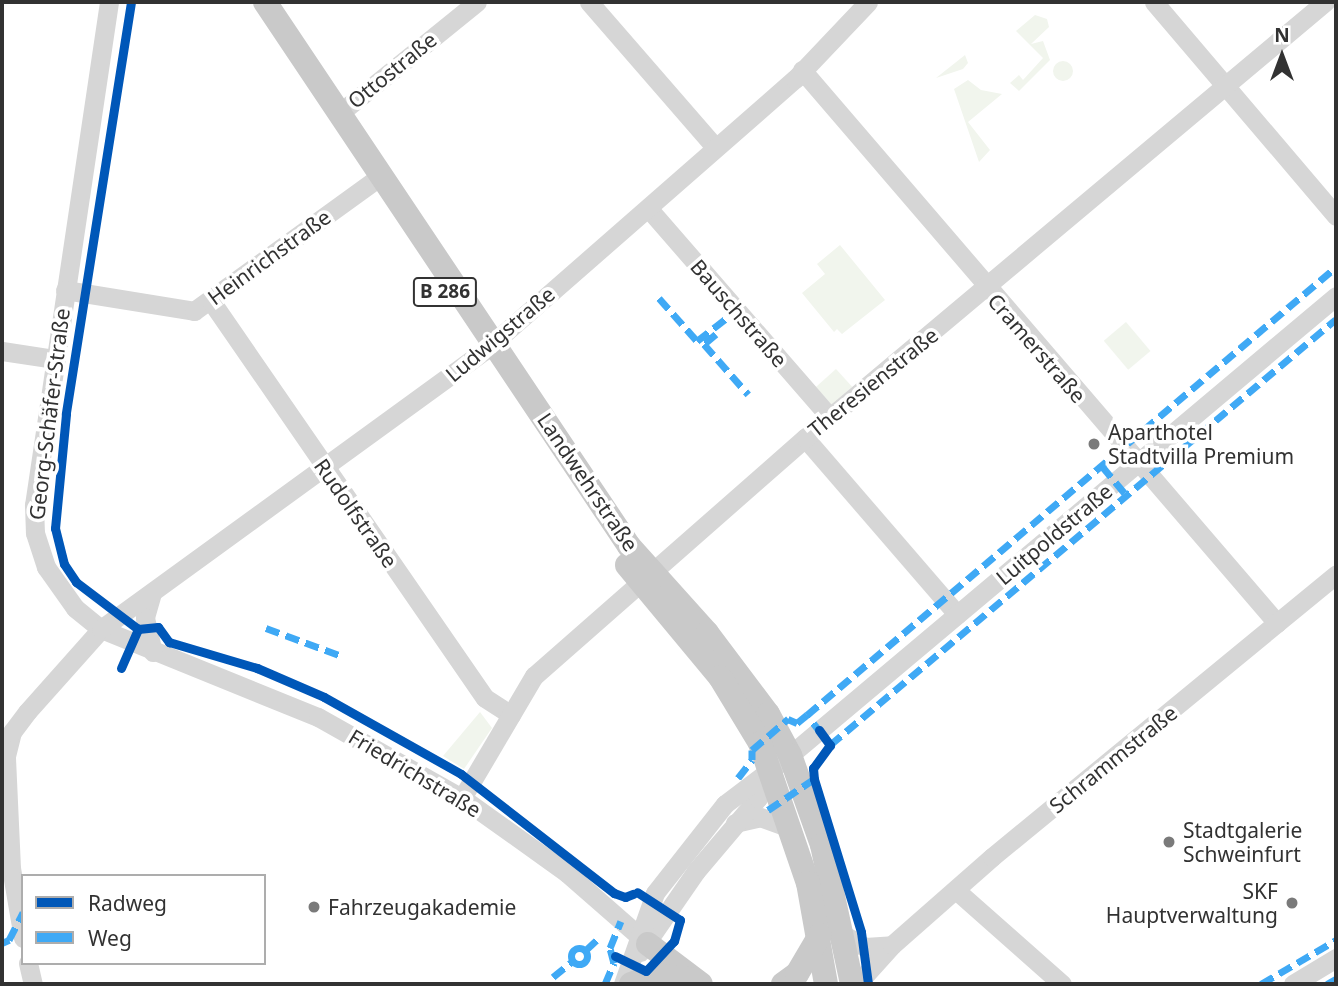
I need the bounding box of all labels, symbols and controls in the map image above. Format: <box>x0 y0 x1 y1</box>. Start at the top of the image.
north arrow <box>1247 21 1317 91</box>
text: N <box>1274 22 1290 48</box>
street label: Ottostraße <box>342 27 442 113</box>
street label: Heinrichstraße <box>203 204 335 310</box>
street label: Bauschstraße <box>685 254 793 372</box>
road number: B 286 <box>412 276 478 308</box>
street label: Ludwigstraße <box>440 281 560 387</box>
street label: Cramerstraße <box>983 288 1091 408</box>
street label: Georg-Schäfer-Straße <box>24 307 74 521</box>
street label: Theresienstraße <box>803 322 943 442</box>
street label: Landwehrstraße <box>532 408 644 556</box>
place label: Aparthotel Stadtvilla Premium <box>1108 419 1294 469</box>
marker: Aparthotel Stadtvilla Premium <box>1086 436 1102 452</box>
street label: Rudolfstraße <box>309 454 403 572</box>
street label: Luitpoldstraße <box>991 478 1117 590</box>
street label: Schrammstraße <box>1044 700 1182 818</box>
street label: Friedrichstraße <box>344 724 486 822</box>
place label: Stadtgalerie Schweinfurt <box>1183 817 1302 867</box>
marker: Stadtgalerie Schweinfurt <box>1161 834 1177 850</box>
legend <box>21 874 266 965</box>
place label: SKF Hauptverwaltung <box>1106 878 1278 928</box>
text: Radweg <box>88 889 167 917</box>
place label: Fahrzeugakademie <box>328 894 516 920</box>
marker: SKF Hauptverwaltung <box>1284 895 1300 911</box>
marker: Fahrzeugakademie <box>306 899 322 915</box>
text: Weg <box>88 924 132 952</box>

